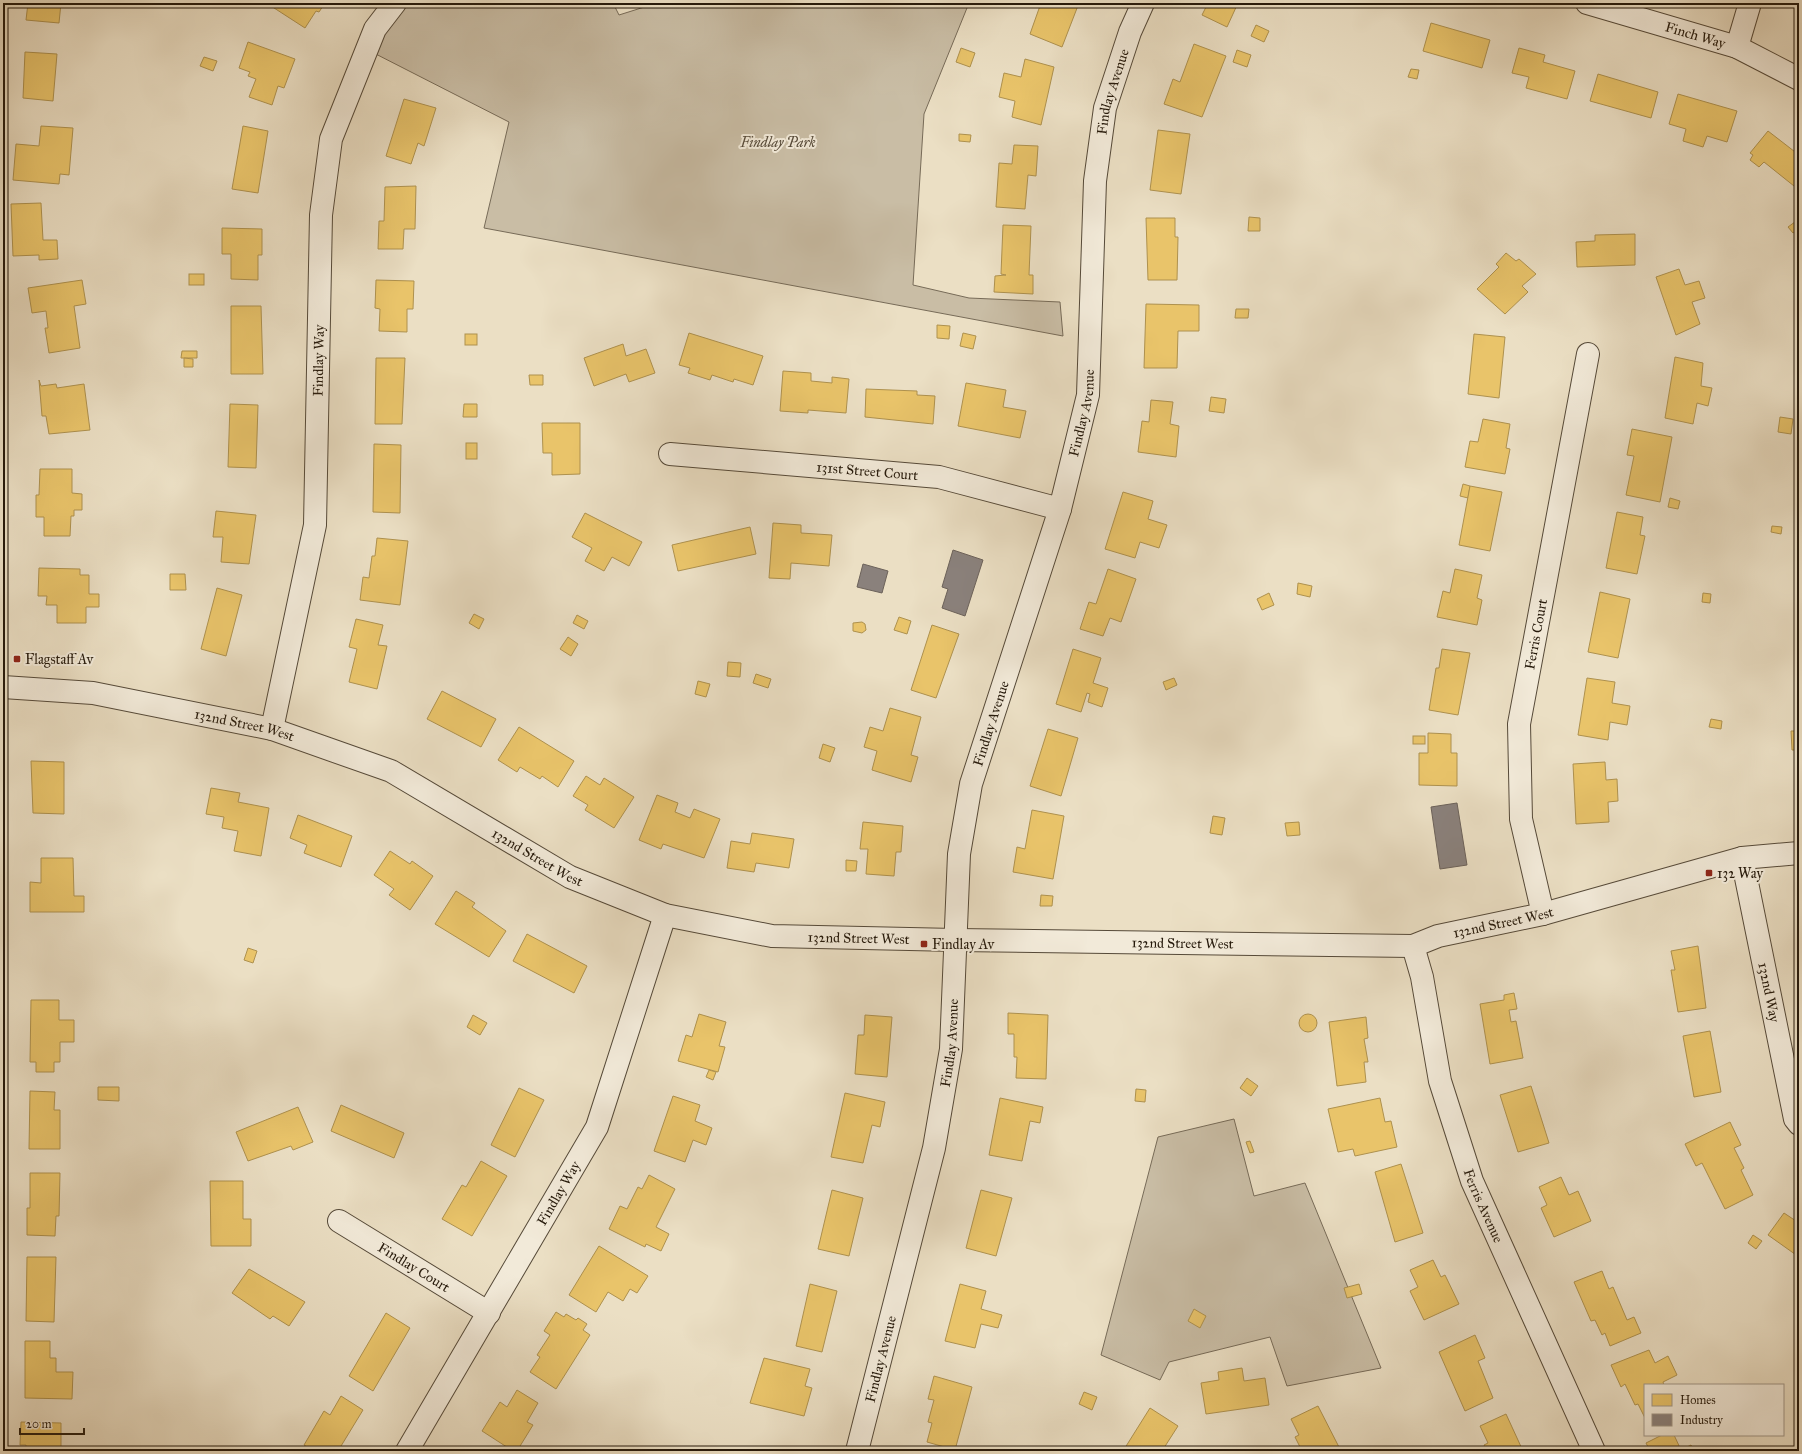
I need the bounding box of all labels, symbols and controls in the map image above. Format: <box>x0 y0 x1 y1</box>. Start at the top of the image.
street label: Finch Way <box>1663 18 1728 52</box>
street label: Findlay Avenue <box>1093 47 1133 136</box>
park label: Findlay Park <box>739 134 816 151</box>
street label: Findlay Way <box>309 324 328 397</box>
street label: Findlay Avenue <box>1065 369 1098 458</box>
street label: 131st Street Court <box>816 459 919 484</box>
street label: Ferris Court <box>1521 597 1551 671</box>
place label: Flagstaff Av <box>25 651 95 668</box>
marker: Flagstaff Av <box>12 654 22 664</box>
street label: Findlay Avenue <box>969 678 1013 768</box>
street label: 132nd Street West <box>193 706 297 745</box>
street label: 132nd Street West <box>489 825 585 890</box>
place label: 132 Way <box>1717 865 1763 882</box>
marker: 132 Way <box>1704 868 1714 878</box>
street label: 132nd Street West <box>1452 903 1556 942</box>
street label: 132nd Street West <box>807 929 910 948</box>
street label: 132nd Street West <box>1131 934 1234 953</box>
place label: Findlay Av <box>932 936 996 953</box>
marker: Findlay Av <box>919 939 929 949</box>
street label: 132nd Way <box>1754 961 1783 1024</box>
street label: Findlay Avenue <box>937 998 962 1088</box>
street label: Findlay Way <box>533 1158 584 1229</box>
street label: Ferris Avenue <box>1460 1167 1507 1246</box>
street label: Findlay Court <box>375 1239 453 1296</box>
street label: Findlay Avenue <box>862 1314 900 1404</box>
legend <box>1644 1384 1784 1436</box>
text: Homes <box>1680 1393 1716 1407</box>
scale bar <box>20 1410 84 1436</box>
text: Industry <box>1680 1413 1723 1427</box>
text: 20 m <box>26 1417 52 1431</box>

